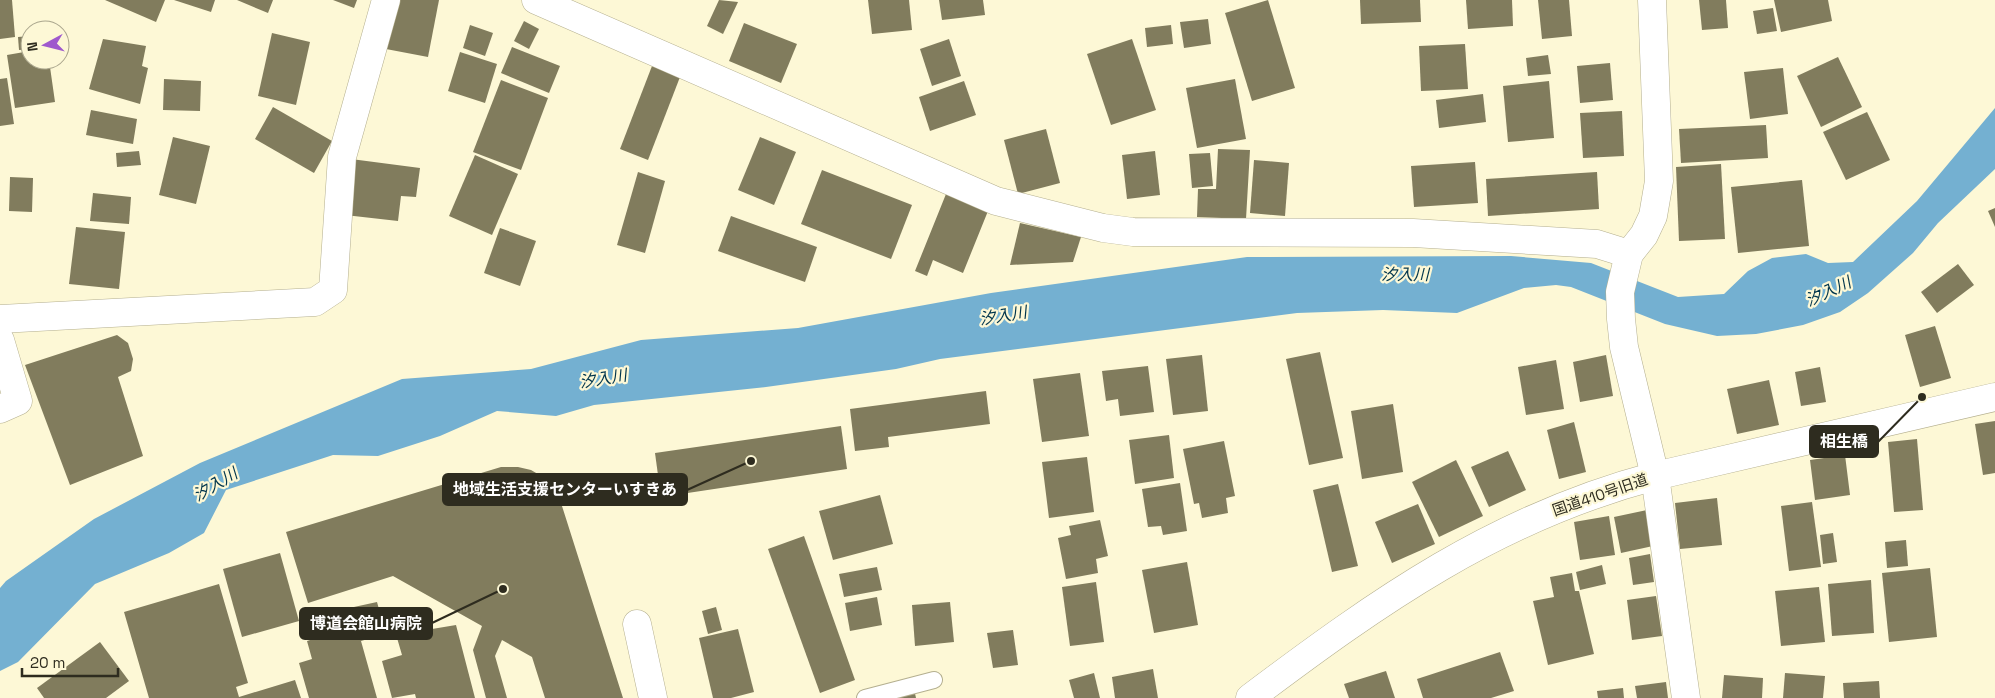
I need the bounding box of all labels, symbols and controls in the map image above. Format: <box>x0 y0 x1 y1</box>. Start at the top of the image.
north arrow <box>20 20 70 70</box>
text: N <box>23 41 42 52</box>
water label: 汐入川 <box>1381 264 1431 285</box>
water label: 汐入川 <box>1802 271 1856 311</box>
water label: 汐入川 <box>978 301 1030 330</box>
water label: 汐入川 <box>578 364 630 393</box>
callout: 相生橋 <box>1810 426 1878 457</box>
text: 相生橋 <box>1820 431 1868 452</box>
water label: 汐入川 <box>189 462 243 506</box>
street label: 国道410号旧道 <box>1550 469 1650 520</box>
callout: 地域生活支援センターいすきあ <box>443 474 687 505</box>
text: 地域生活支援センターいすきあ <box>453 479 677 500</box>
callout: 博道会館山病院 <box>300 608 432 639</box>
text: 博道会館山病院 <box>310 613 422 634</box>
scale bar <box>22 646 119 678</box>
text: 20 m <box>30 653 65 672</box>

